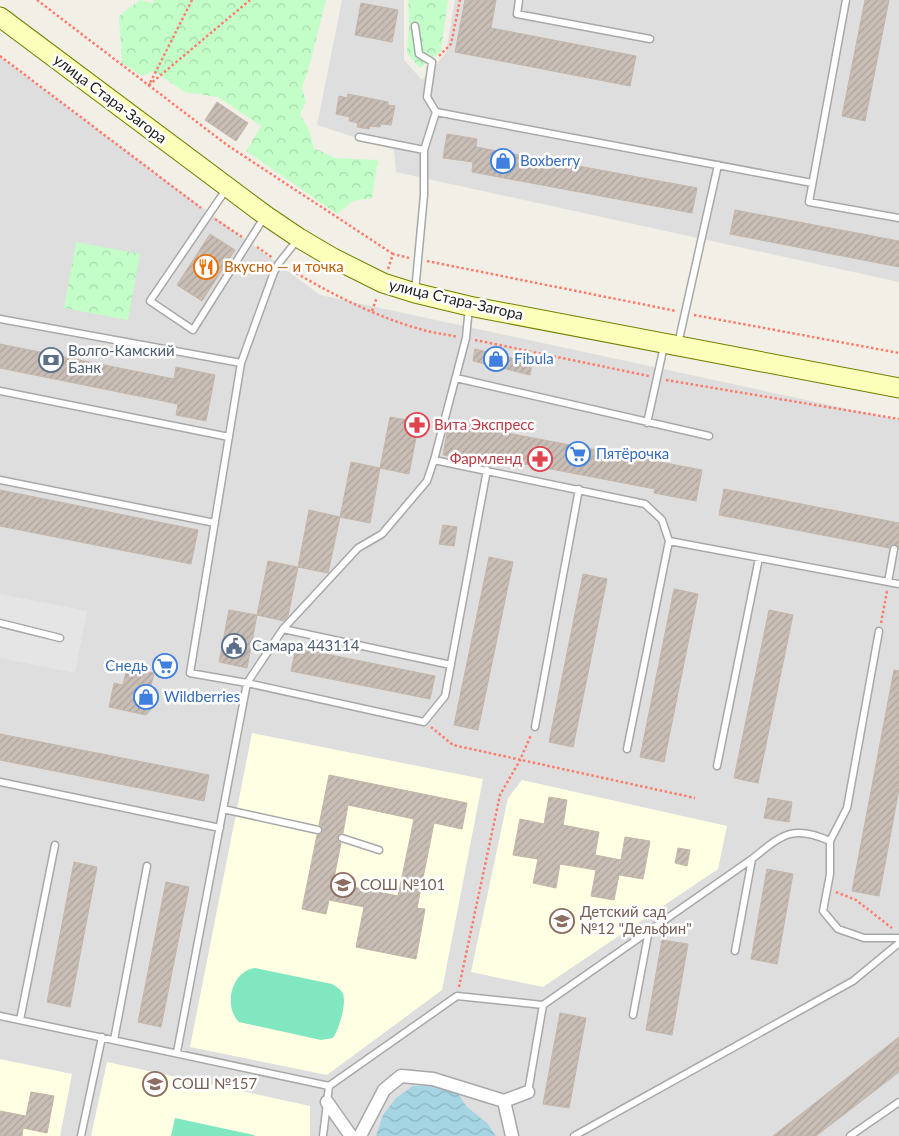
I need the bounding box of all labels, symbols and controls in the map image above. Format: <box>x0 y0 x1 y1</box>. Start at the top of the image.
street label: улица Стара-Загора <box>50 50 171 147</box>
shop icon: Boxberry <box>490 148 516 174</box>
place label: Boxberry <box>520 151 580 169</box>
restaurant icon: Вкусно — и точка <box>193 254 219 280</box>
place label: Вкусно — и точка <box>224 257 344 275</box>
street label: улица Стара-Загора <box>387 275 525 323</box>
place label: Волго-Камский Банк <box>68 341 175 376</box>
shop icon: Fibula <box>483 346 509 372</box>
bank icon: Волго-Камский Банк <box>38 347 64 373</box>
place label: Fibula <box>514 349 554 367</box>
pharmacy icon: Вита Экспресс <box>404 412 430 438</box>
place label: Вита Экспресс <box>434 415 535 433</box>
supermarket icon: Пятёрочка <box>565 441 591 467</box>
place label: Пятёрочка <box>596 444 669 462</box>
pharmacy icon: Фармленд <box>527 446 553 472</box>
place label: Фармленд <box>450 449 522 467</box>
public building icon: Самара 443114 <box>221 633 247 659</box>
place label: Самара 443114 <box>252 636 360 654</box>
supermarket icon: Снедь <box>152 653 178 679</box>
place label: Снедь <box>105 656 148 674</box>
shop icon: Wildberries <box>133 684 159 710</box>
place label: Wildberries <box>164 687 240 705</box>
school or university icon: СОШ №101 <box>330 872 356 898</box>
place label: СОШ №101 <box>360 875 445 893</box>
place label: Детский сад №12 "Дельфин" <box>580 902 692 937</box>
school or university icon: Детский сад №12 "Дельфин" <box>549 908 575 934</box>
school or university icon: СОШ №157 <box>142 1071 168 1097</box>
place label: СОШ №157 <box>172 1074 258 1092</box>

